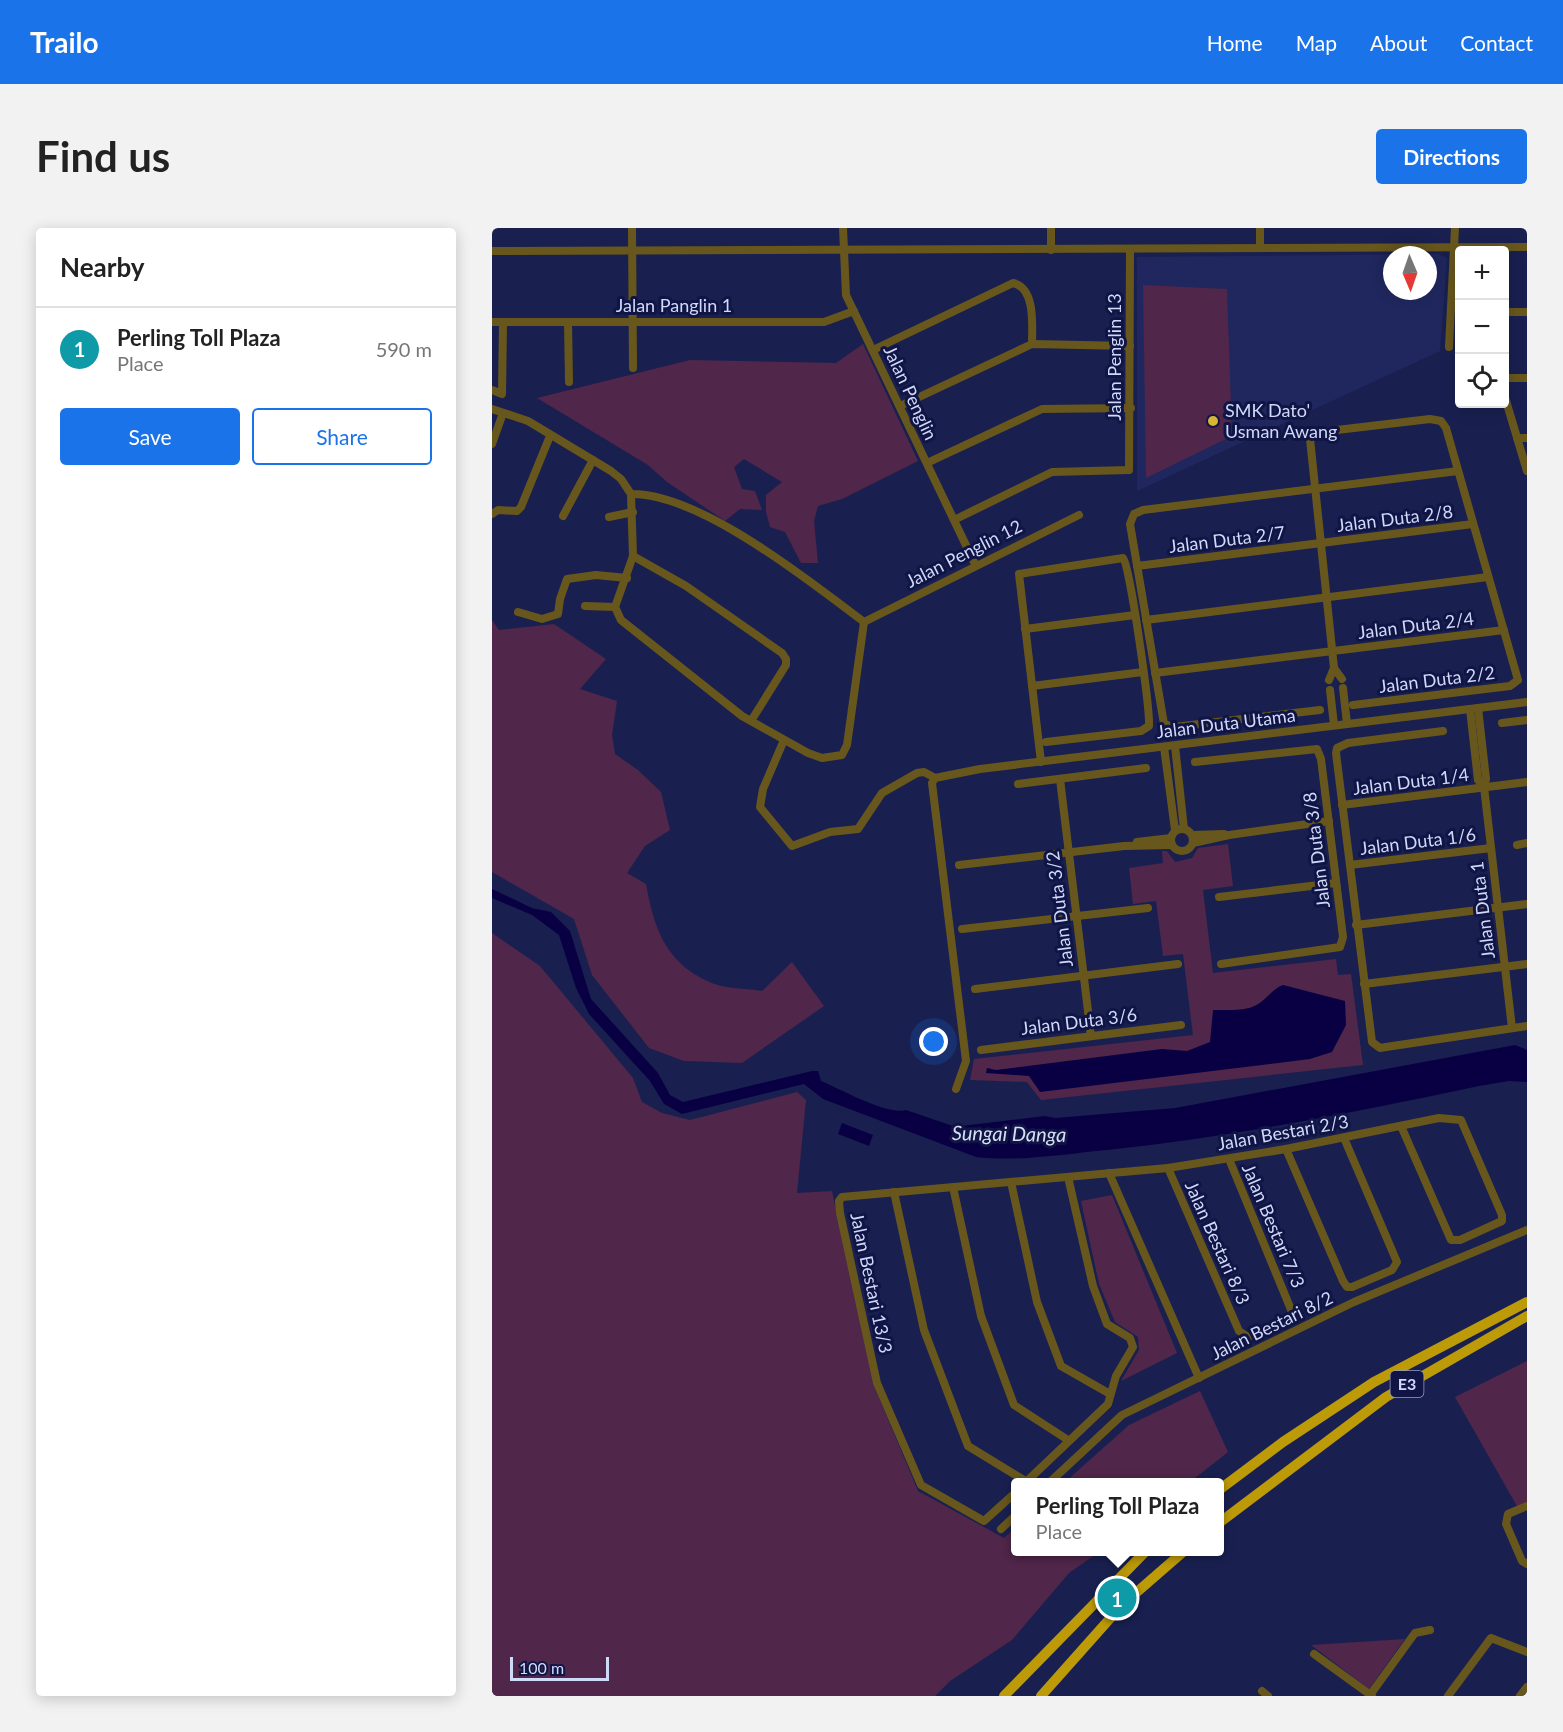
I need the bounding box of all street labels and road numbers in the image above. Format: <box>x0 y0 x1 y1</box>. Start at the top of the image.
street label: Jalan Penglin 13 <box>1103 293 1125 421</box>
street label: Jalan Panglin 1 <box>616 294 732 316</box>
street label: Jalan Penglin <box>879 342 942 443</box>
street label: Jalan Duta 2/8 <box>1336 500 1454 536</box>
street label: Jalan Penglin 12 <box>902 514 1025 592</box>
street label: Jalan Duta 2/7 <box>1168 521 1286 557</box>
street label: Jalan Duta 2/4 <box>1357 607 1475 643</box>
street label: Jalan Duta 2/2 <box>1378 661 1496 697</box>
street label: Jalan Duta Utama <box>1155 704 1297 742</box>
street label: Jalan Duta 1/4 <box>1352 763 1470 799</box>
street label: Jalan Duta 3/8 <box>1298 791 1334 909</box>
street label: Jalan Duta 1/6 <box>1359 823 1477 859</box>
street label: Jalan Duta 3/2 <box>1041 850 1077 968</box>
street label: Jalan Duta 1 <box>1465 860 1499 960</box>
street label: Jalan Duta 3/6 <box>1020 1003 1138 1039</box>
street label: Jalan Bestari 2/3 <box>1216 1110 1350 1154</box>
street label: Jalan Bestari 7/3 <box>1238 1160 1310 1291</box>
street label: Jalan Bestari 8/3 <box>1181 1177 1255 1308</box>
street label: Jalan Bestari 13/3 <box>846 1210 898 1355</box>
street label: Jalan Bestari 8/2 <box>1207 1286 1336 1364</box>
road number: E3 <box>1390 1371 1424 1397</box>

